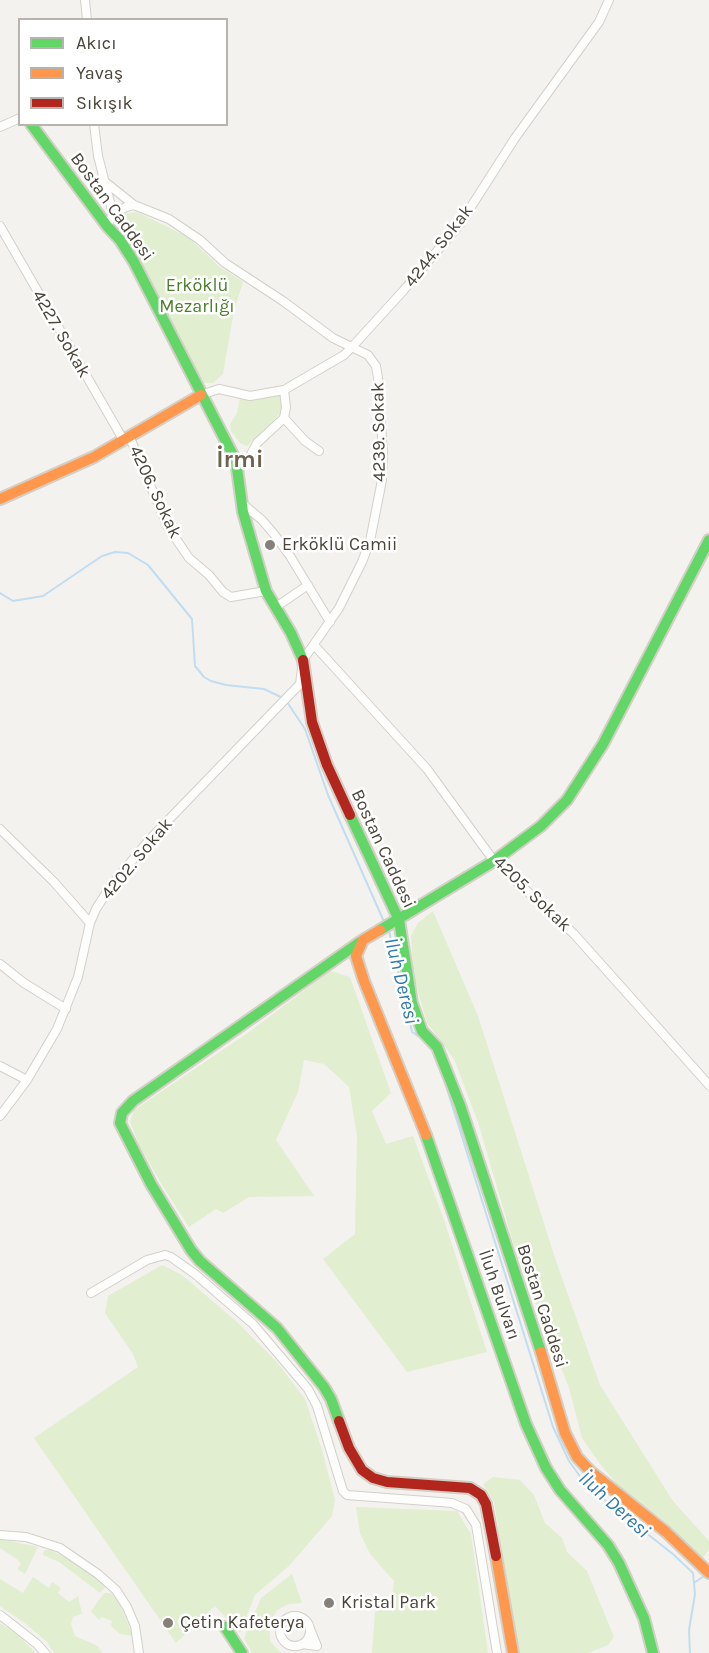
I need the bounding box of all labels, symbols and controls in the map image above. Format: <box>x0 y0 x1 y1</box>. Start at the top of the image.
legend <box>18 18 228 126</box>
text: Akıcı <box>76 32 117 54</box>
text: Yavaş <box>76 62 123 84</box>
text: Sıkışık <box>76 92 133 114</box>
street label: Bostan Caddesi <box>65 149 159 265</box>
street label: 4244. Sokak <box>400 200 478 292</box>
park label: Erköklü Mezarlığı <box>159 275 235 318</box>
street label: 4227. Sokak <box>27 286 95 382</box>
street label: 4239. Sokak <box>367 382 391 482</box>
street label: 4206. Sokak <box>124 442 186 542</box>
district label: İrmi <box>216 446 264 474</box>
place label: Erköklü Camii <box>282 534 397 556</box>
marker: Erköklü Camii <box>263 538 277 552</box>
street label: Bostan Caddesi <box>346 786 420 912</box>
street label: 4202. Sokak <box>97 814 177 904</box>
street label: 4205. Sokak <box>489 852 575 936</box>
water label: İluh Deresi <box>379 935 423 1027</box>
street label: Bostan Caddesi <box>512 1241 572 1371</box>
street label: İluh Bulvarı <box>473 1247 525 1343</box>
water label: İluh Deresi <box>573 1467 655 1543</box>
place label: Kristal Park <box>341 1592 436 1614</box>
marker: Kristal Park <box>322 1596 336 1610</box>
place label: Çetin Kafeterya <box>180 1612 305 1634</box>
marker: Çetin Kafeterya <box>161 1616 175 1630</box>

